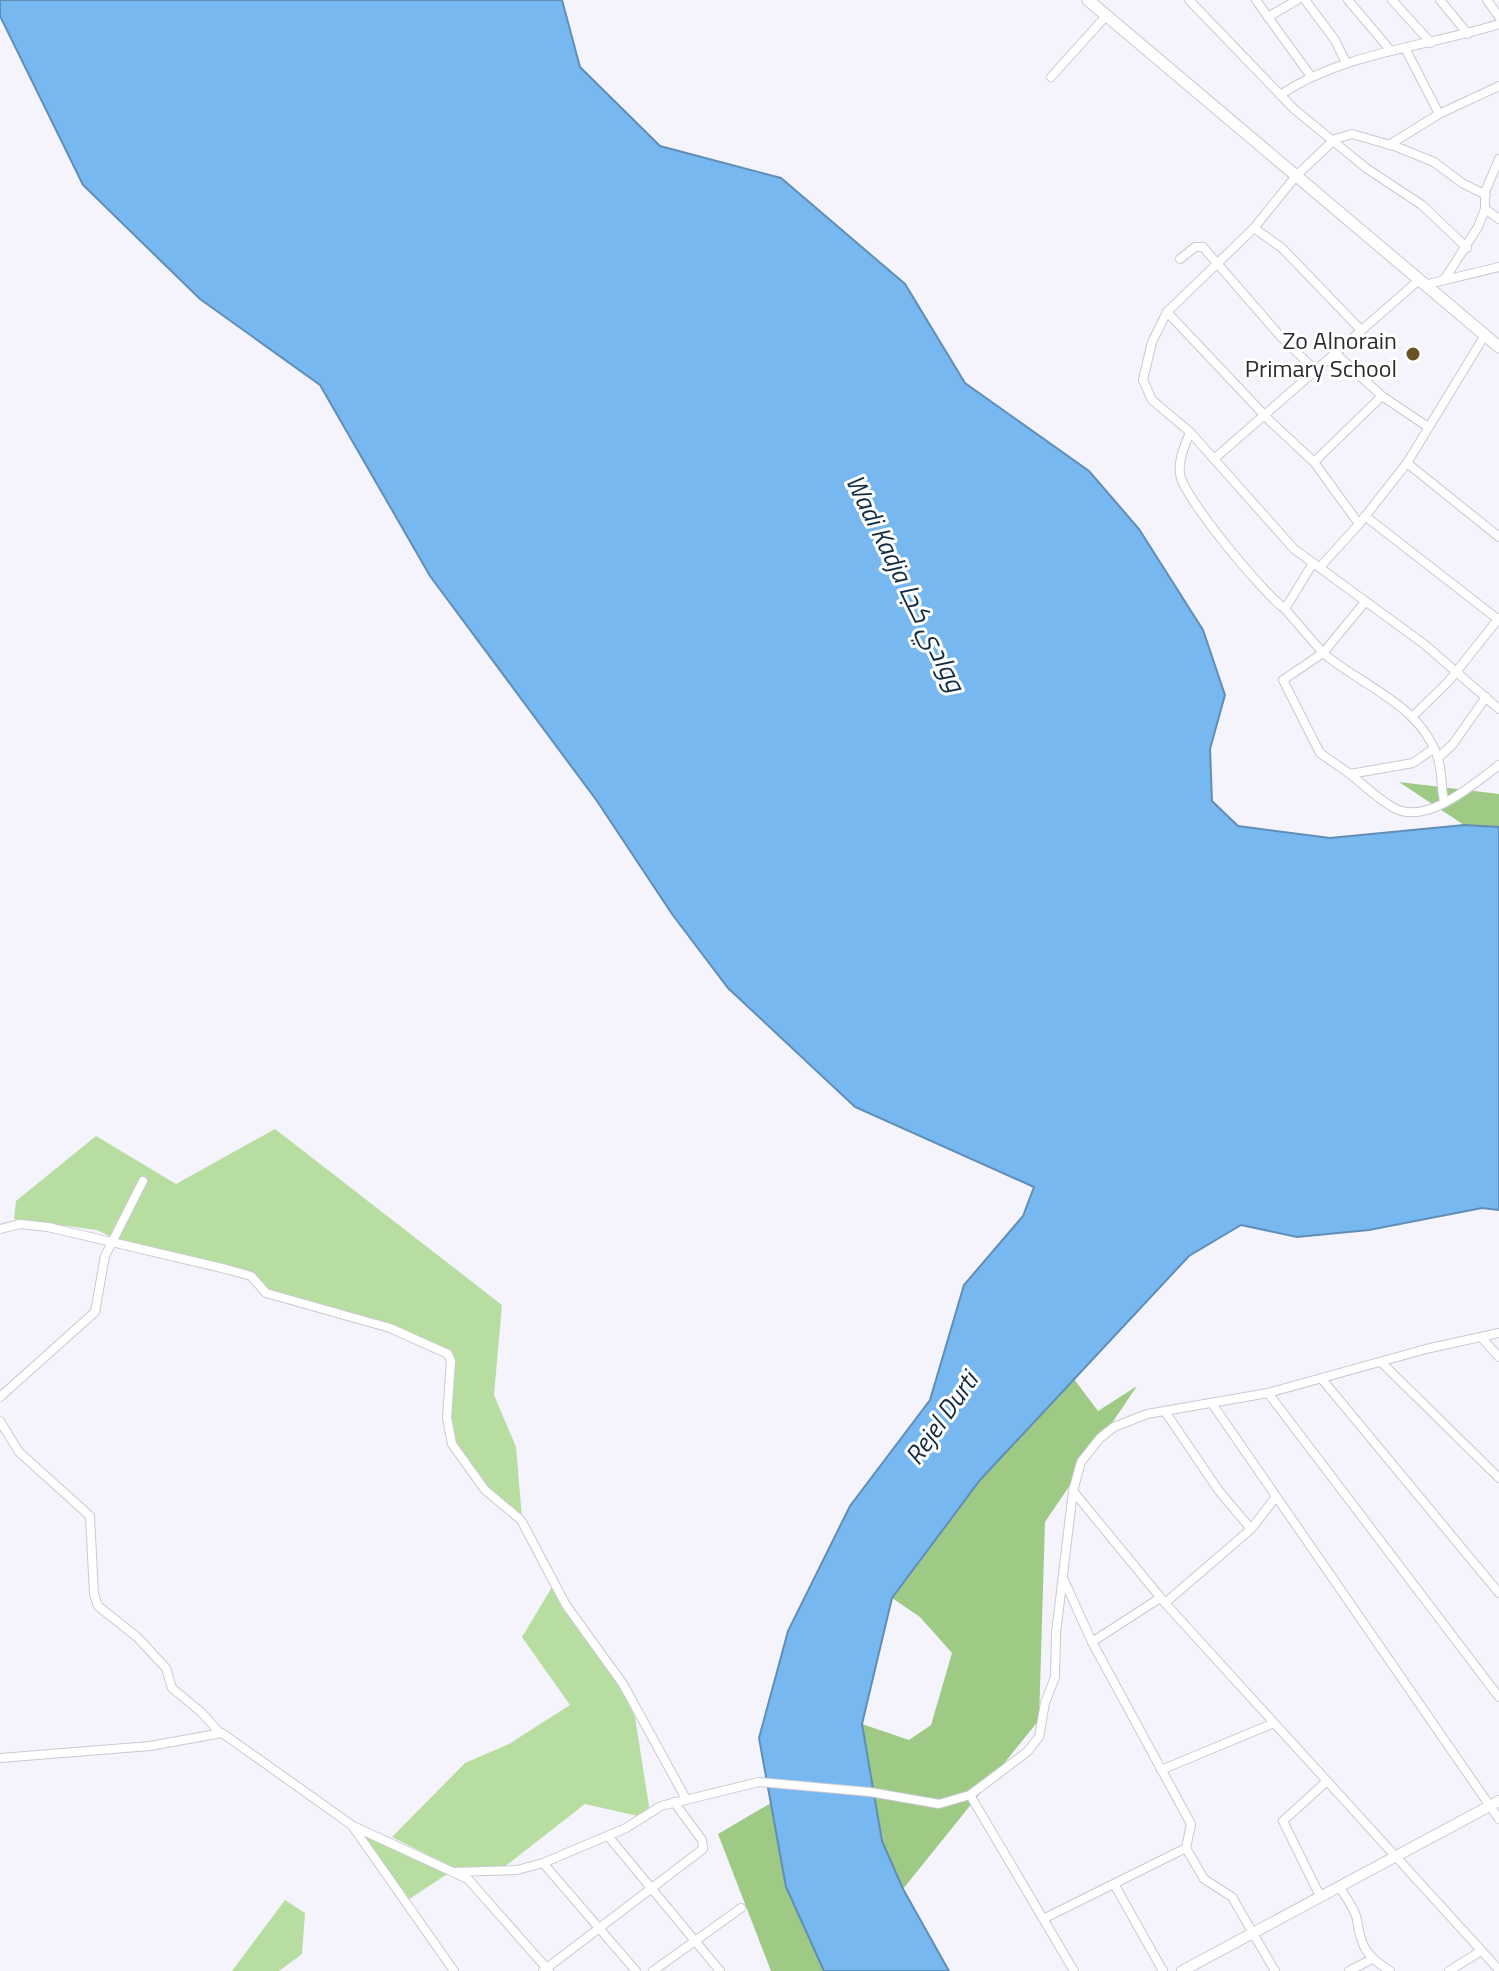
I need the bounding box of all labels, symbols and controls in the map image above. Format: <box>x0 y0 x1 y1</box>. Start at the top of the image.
place label: Zo Alnorain Primary School <box>1245 322 1397 386</box>
marker: Zo Alnorain Primary School <box>1404 345 1422 363</box>
water label: Wadi Kadja ووادي كجا <box>835 468 976 701</box>
water label: Rejel Durti <box>895 1361 989 1473</box>

